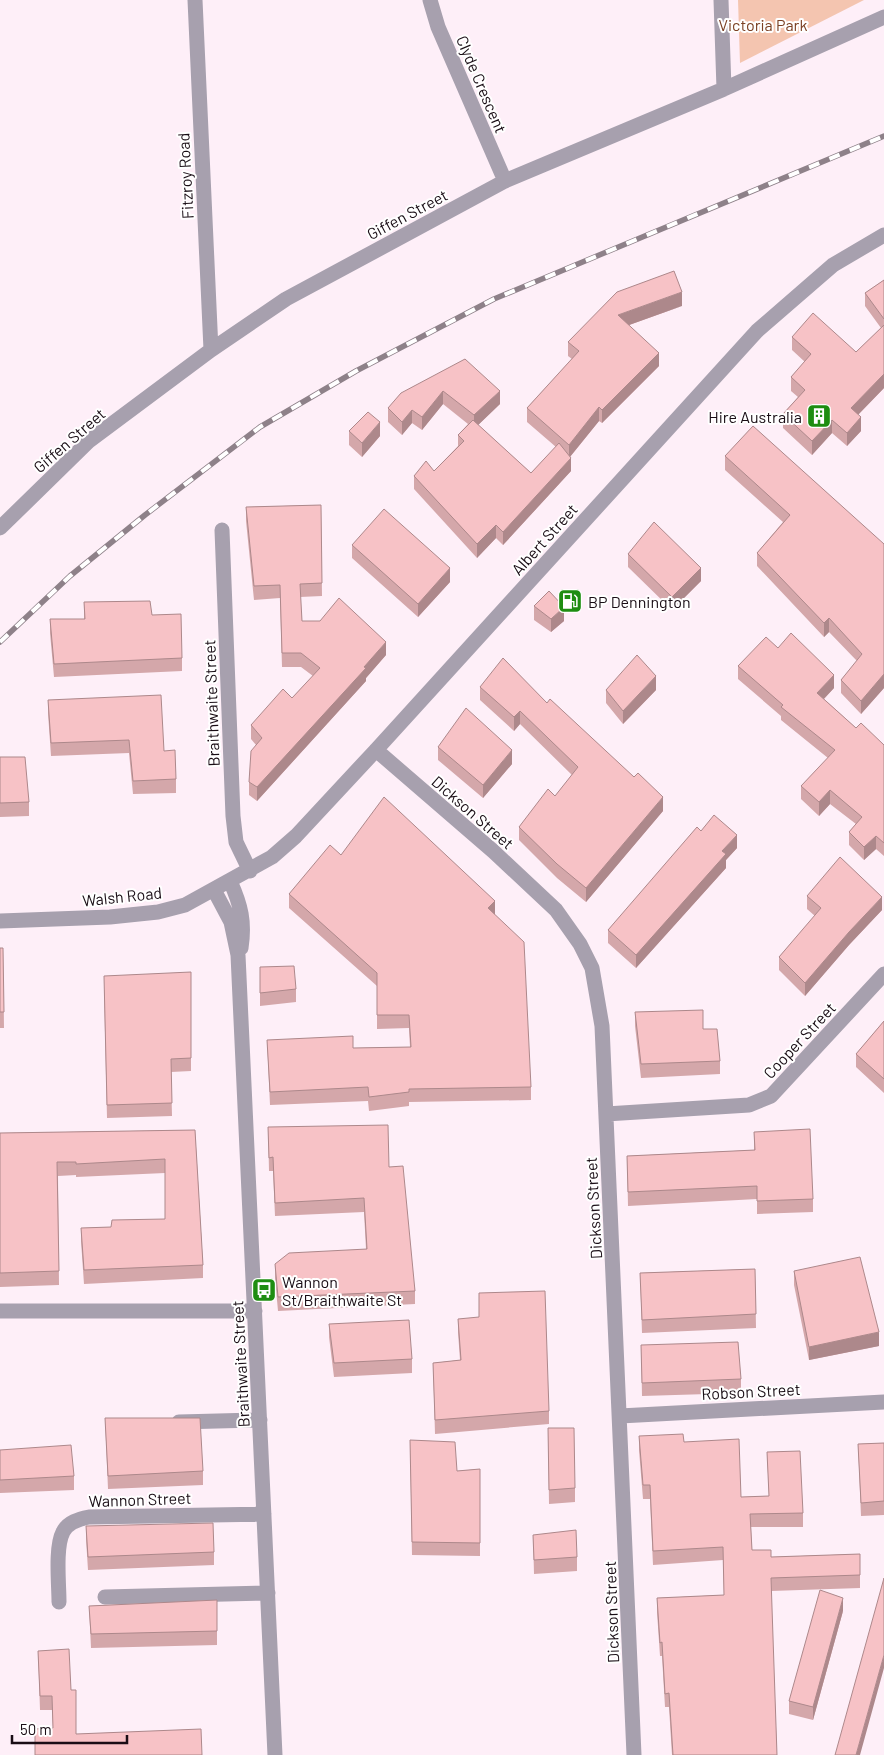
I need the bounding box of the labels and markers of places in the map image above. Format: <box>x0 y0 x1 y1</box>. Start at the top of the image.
building icon: Hire Australia <box>806 403 832 429</box>
place label: Hire Australia <box>708 407 802 426</box>
fuel station icon: BP Dennington <box>557 588 583 614</box>
place label: BP Dennington <box>588 592 691 611</box>
place label: Wannon St/Braithwaite St <box>282 1272 402 1309</box>
bus stop icon: Wannon St/Braithwaite St <box>251 1277 277 1303</box>

